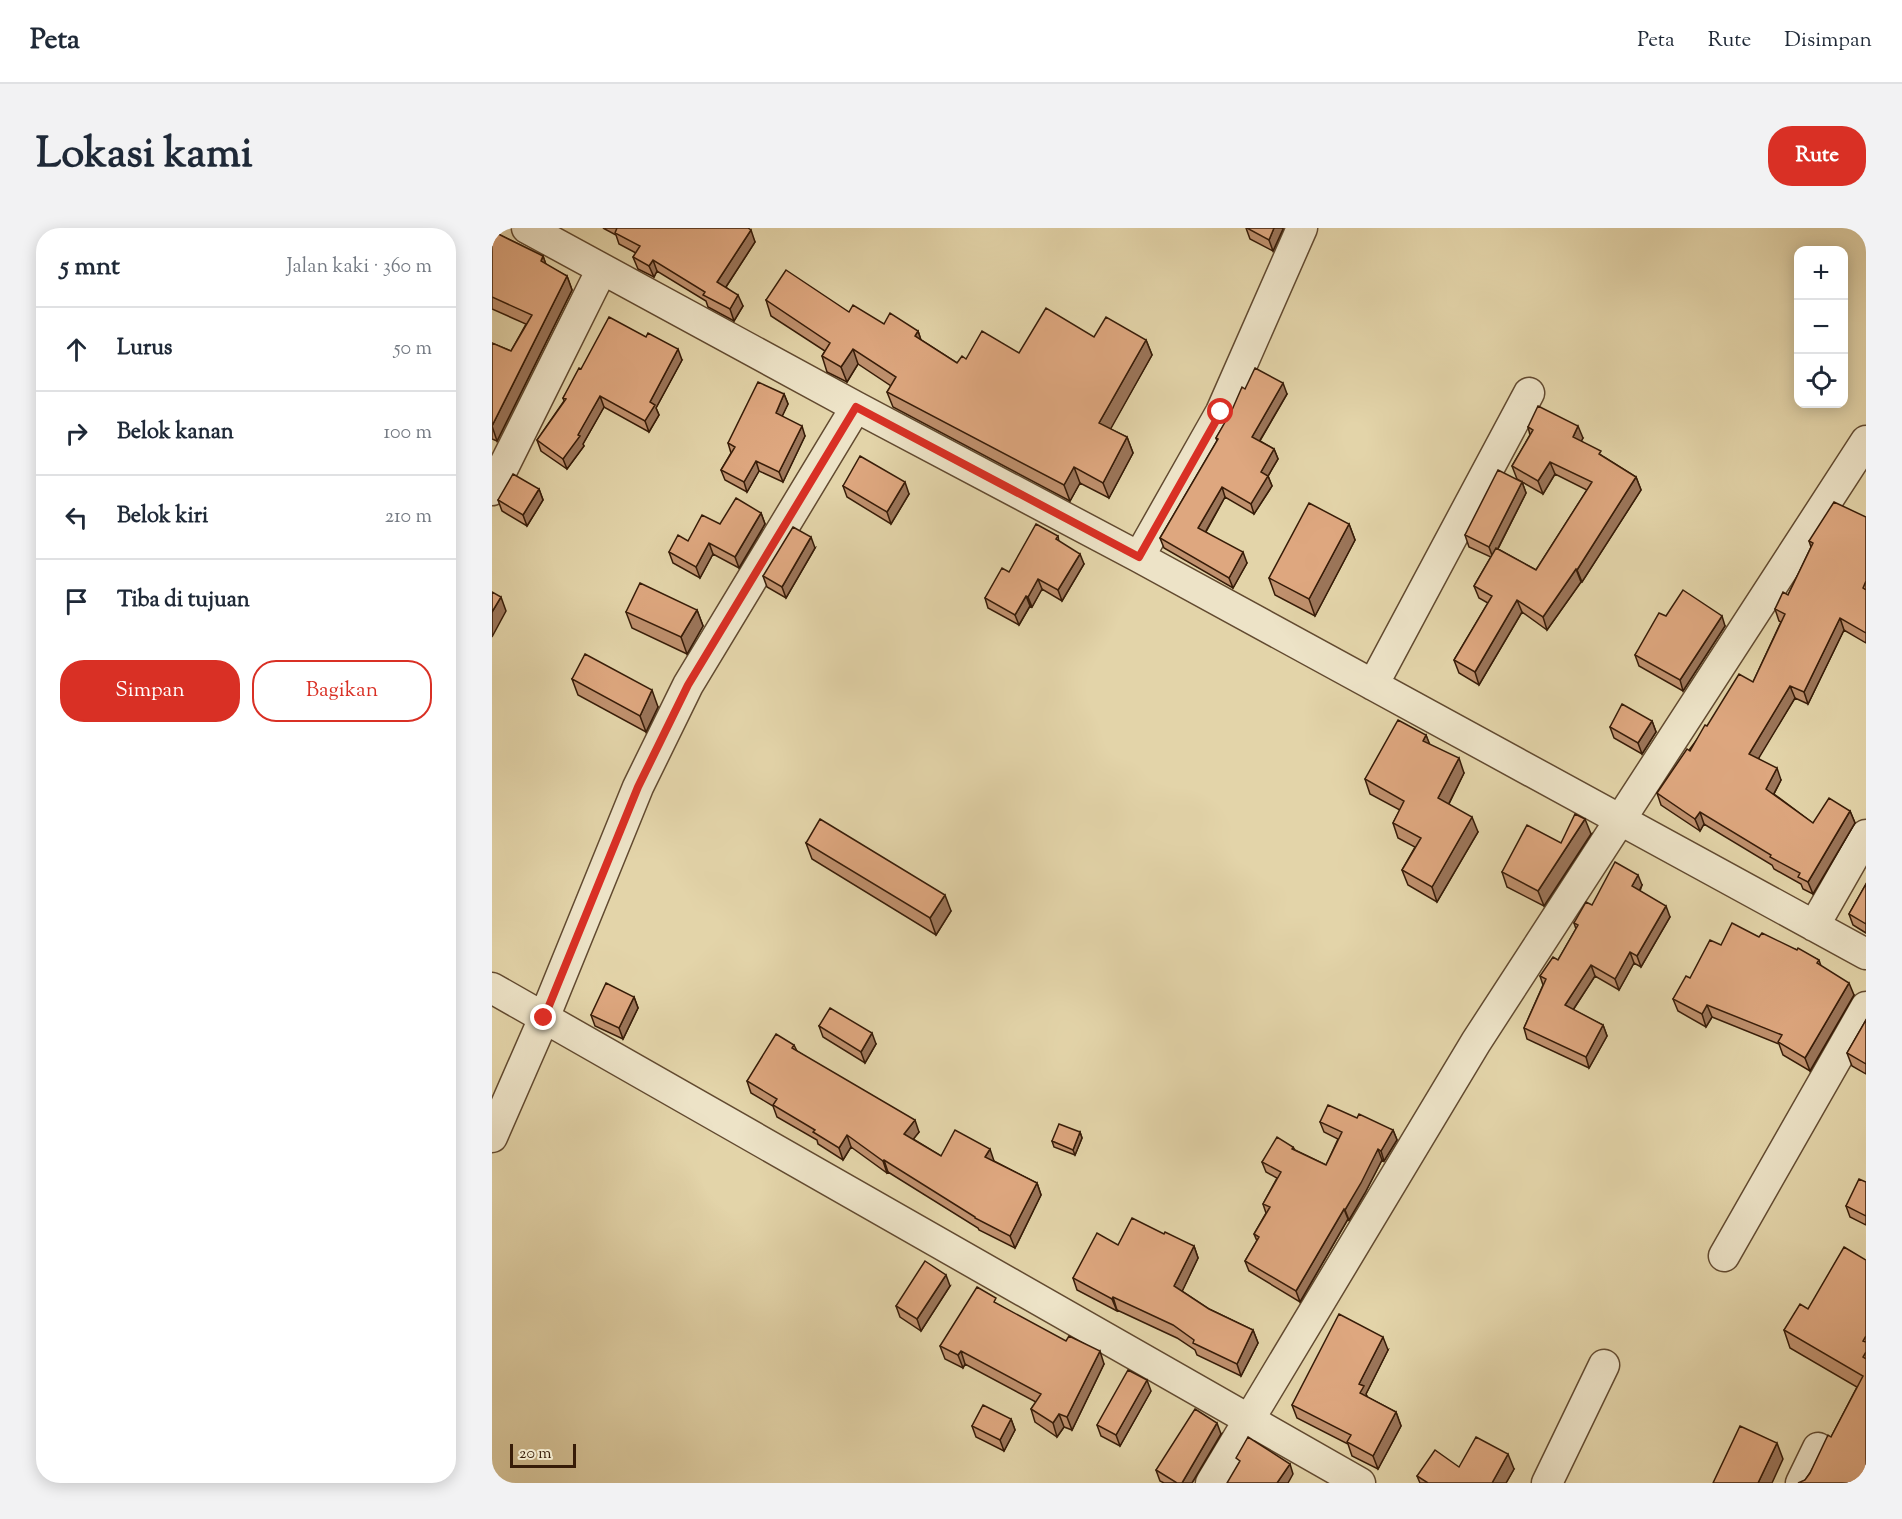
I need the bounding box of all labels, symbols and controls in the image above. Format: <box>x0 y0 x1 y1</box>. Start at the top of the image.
text: Peta <box>30 21 80 61</box>
text: Peta <box>1637 26 1675 56</box>
text: Rute <box>1708 26 1751 56</box>
text: Disimpan <box>1784 26 1872 56</box>
text: Lokasi kami <box>36 126 253 186</box>
button: Rute <box>1768 126 1866 186</box>
map controls <box>1794 246 1848 408</box>
button: + <box>1794 246 1848 300</box>
text: 5 mnt <box>60 249 120 286</box>
text: Jalan kaki · 360 m <box>287 253 432 282</box>
button: − <box>1794 300 1848 354</box>
icon: ahead <box>60 333 93 366</box>
text: Lurus <box>117 333 173 365</box>
text: 50 m <box>394 335 432 364</box>
button: locate <box>1794 354 1848 408</box>
route start <box>1207 398 1233 424</box>
icon: right <box>60 417 93 450</box>
text: Belok kanan <box>117 417 234 449</box>
text: 100 m <box>383 419 432 448</box>
icon: left <box>60 501 93 534</box>
text: Belok kiri <box>117 501 208 533</box>
text: 210 m <box>385 503 432 532</box>
icon: arrive <box>60 585 93 618</box>
text: Tiba di tujuan <box>117 585 250 617</box>
button: Simpan <box>60 660 240 722</box>
button: Bagikan <box>252 660 432 722</box>
route end <box>530 1004 556 1030</box>
scale bar <box>510 1441 576 1468</box>
text: 20 m <box>519 1443 552 1466</box>

